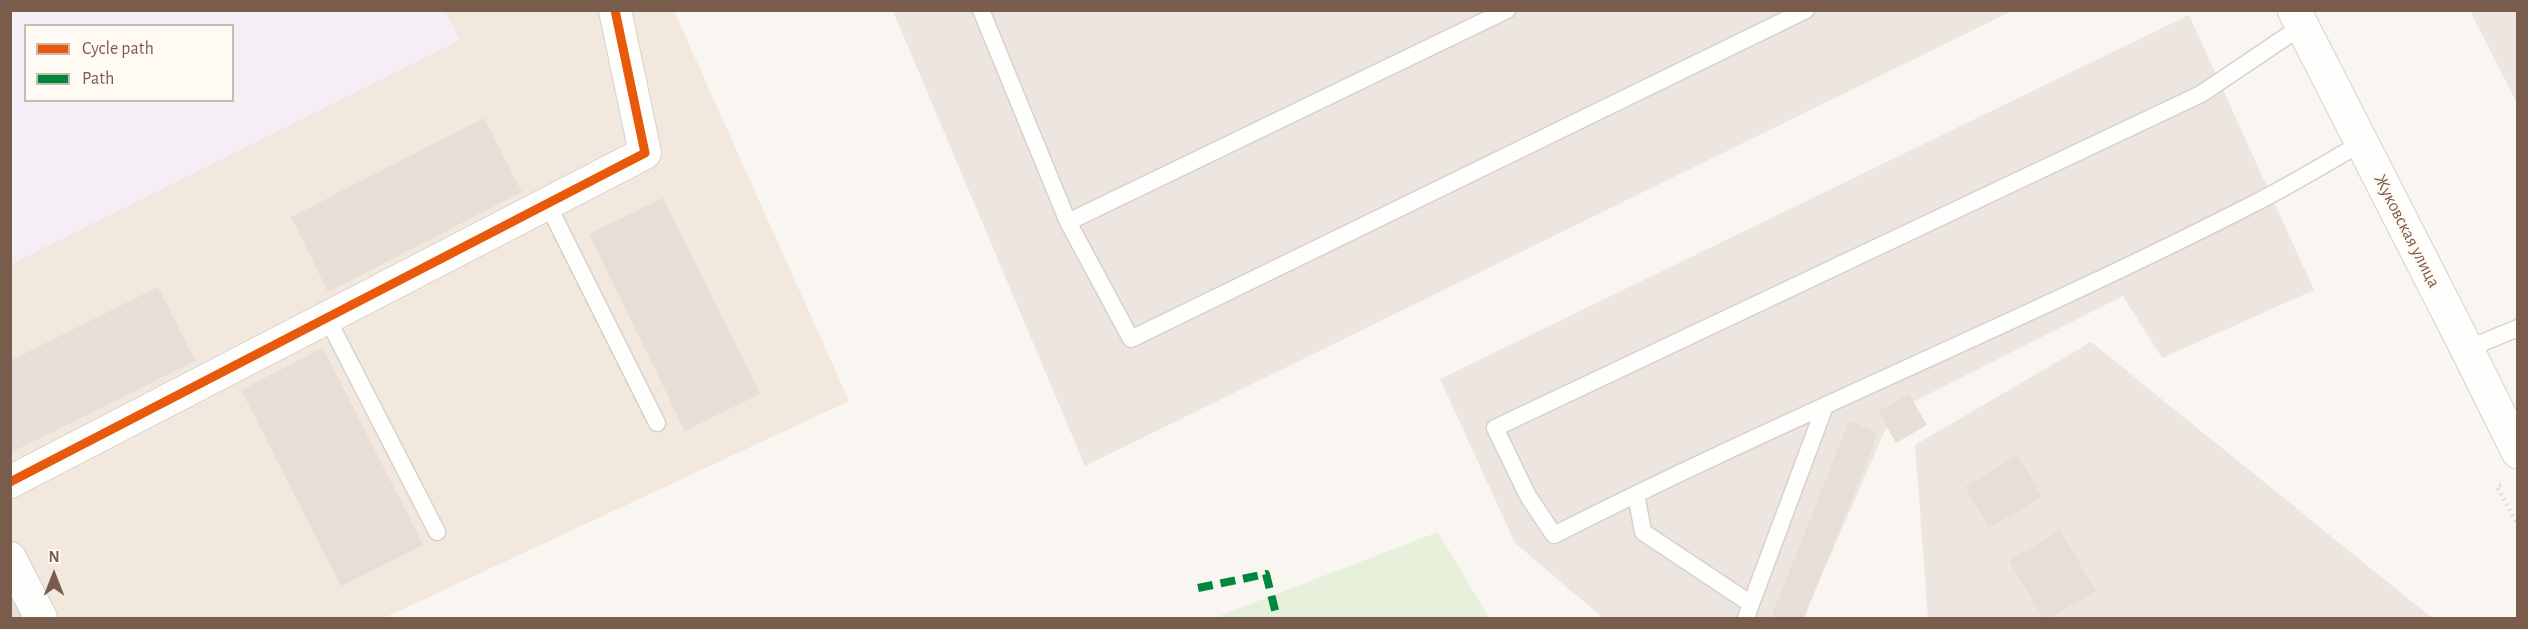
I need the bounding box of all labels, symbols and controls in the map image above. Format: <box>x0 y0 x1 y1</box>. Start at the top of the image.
legend <box>24 24 234 102</box>
text: Cycle path <box>82 40 154 58</box>
text: Path <box>82 70 114 88</box>
street label: Жуковская улица <box>2369 171 2445 291</box>
north arrow <box>24 545 84 605</box>
text: N <box>48 549 60 565</box>

